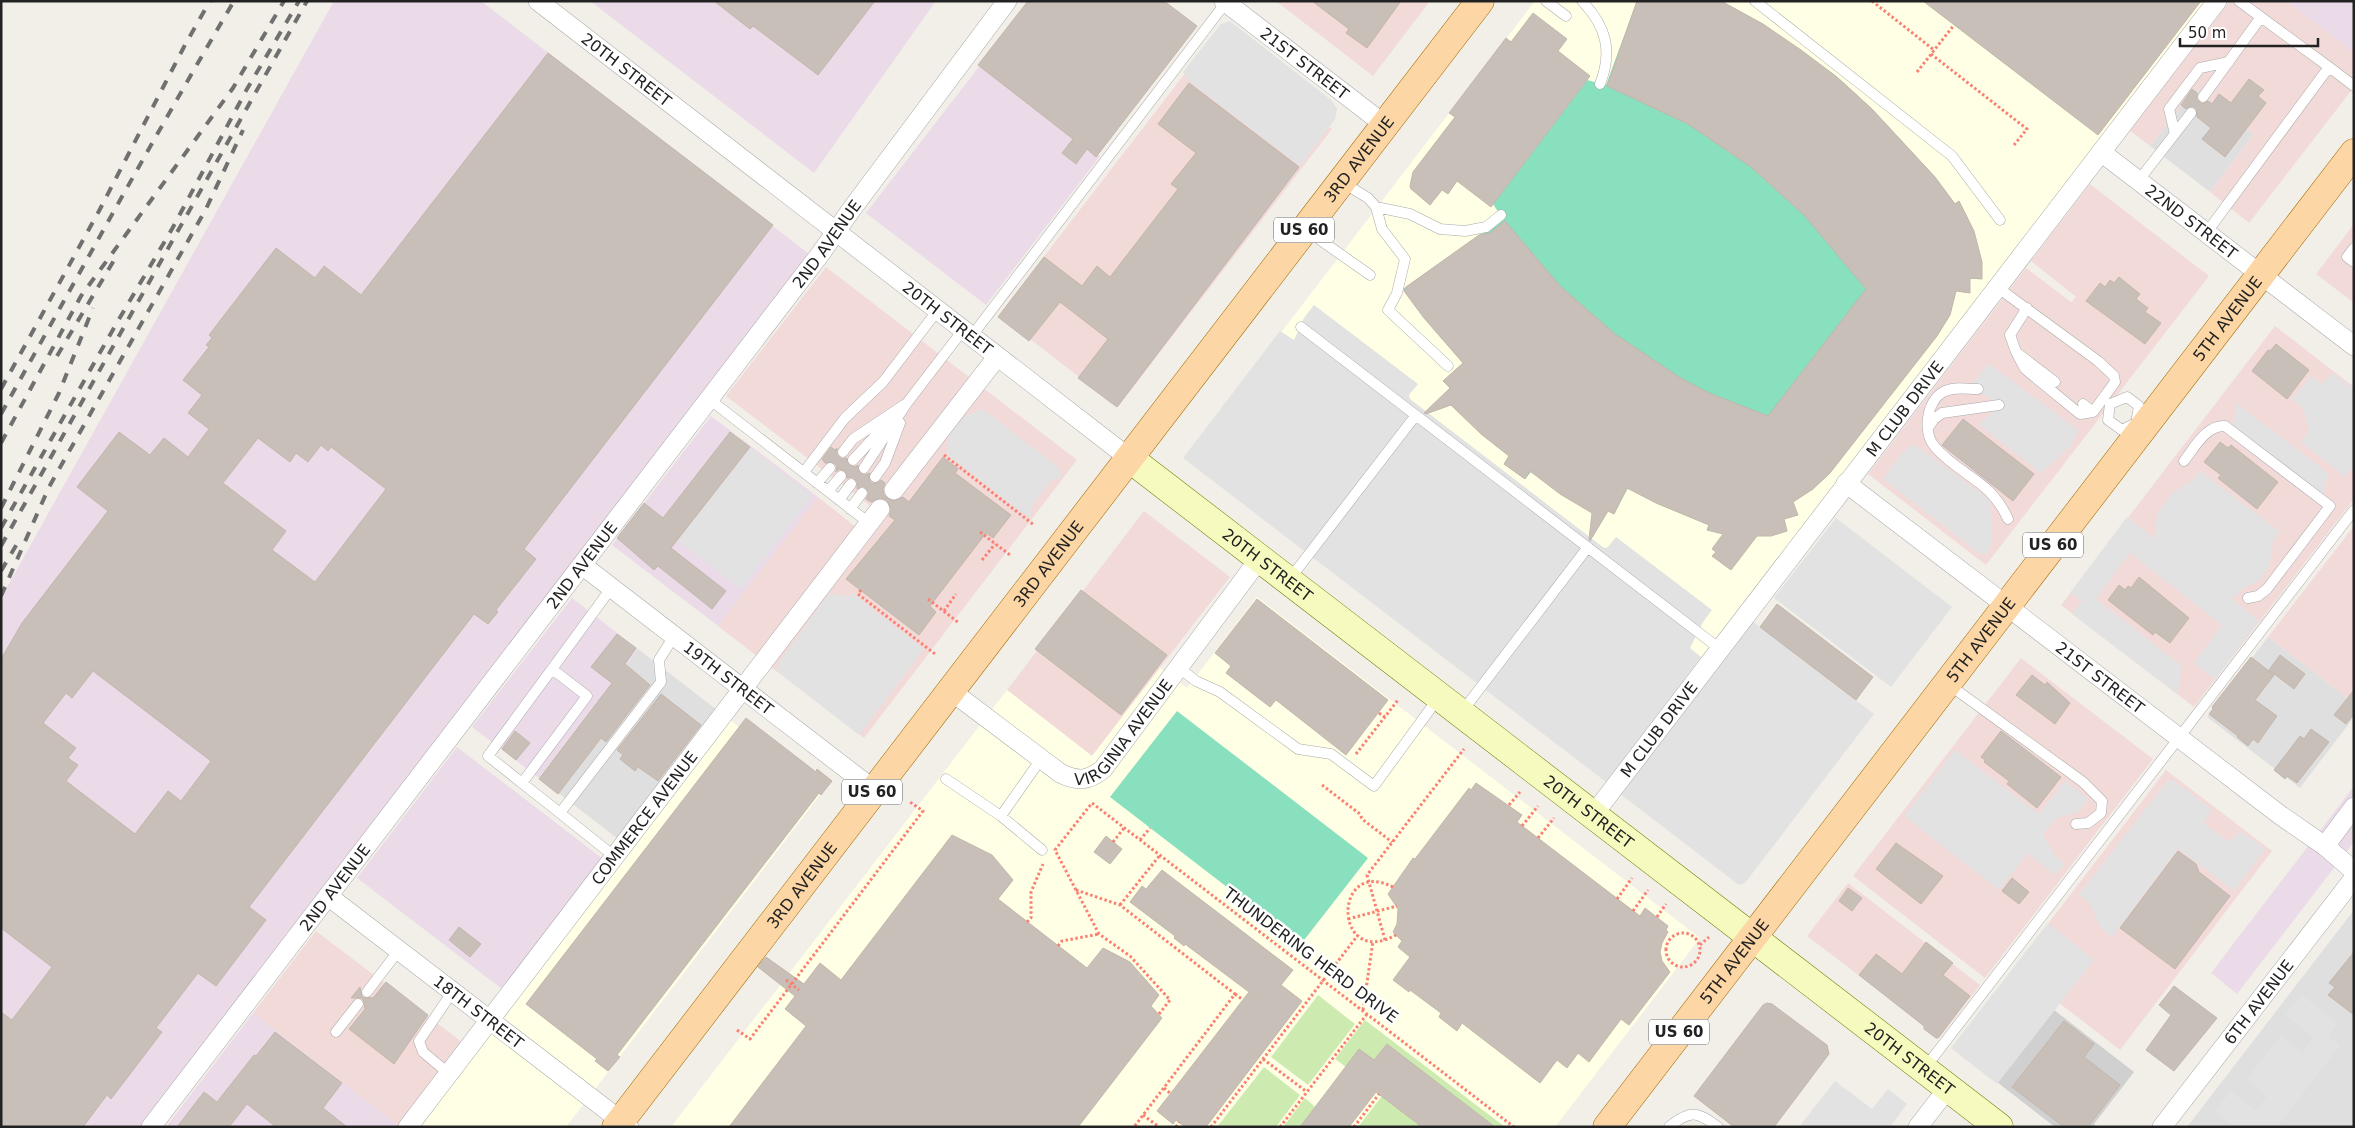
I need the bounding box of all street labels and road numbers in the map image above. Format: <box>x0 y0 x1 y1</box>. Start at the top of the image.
street label: 21ST STREET <box>1257 23 1353 103</box>
street label: 20TH STREET <box>578 29 675 110</box>
street label: 3RD AVENUE <box>1320 112 1398 206</box>
street label: 22ND STREET <box>2142 180 2241 263</box>
street label: 2ND AVENUE <box>788 196 865 292</box>
road number: US 60 <box>1274 218 1334 242</box>
street label: 5TH AVENUE <box>2189 272 2266 365</box>
street label: 20TH STREET <box>899 277 997 359</box>
street label: M CLUB DRIVE <box>1862 357 1947 460</box>
street label: 3RD AVENUE <box>1009 517 1087 611</box>
street label: 2ND AVENUE <box>542 518 621 612</box>
street label: 20TH STREET <box>1219 524 1317 605</box>
road number: US 60 <box>2023 532 2083 558</box>
street label: 5TH AVENUE <box>1942 594 2019 686</box>
street label: 19TH STREET <box>680 637 777 719</box>
street label: 21ST STREET <box>2052 638 2148 717</box>
street label: VIRGINIA AVENUE <box>1074 675 1176 789</box>
street label: M CLUB DRIVE <box>1616 678 1701 781</box>
street label: COMMERCE AVENUE <box>587 747 701 888</box>
street label: 20TH STREET <box>1540 771 1638 852</box>
road number: US 60 <box>842 780 902 804</box>
street label: 3RD AVENUE <box>763 838 841 932</box>
street label: 2ND AVENUE <box>295 840 374 935</box>
street label: THUNDERING HERD DRIVE <box>1219 883 1402 1027</box>
street label: 5TH AVENUE <box>1696 915 1773 1007</box>
street label: 6TH AVENUE <box>2220 956 2297 1048</box>
street label: 18TH STREET <box>430 971 528 1052</box>
street label: 20TH STREET <box>1861 1018 1959 1099</box>
road number: US 60 <box>1649 1020 1709 1044</box>

